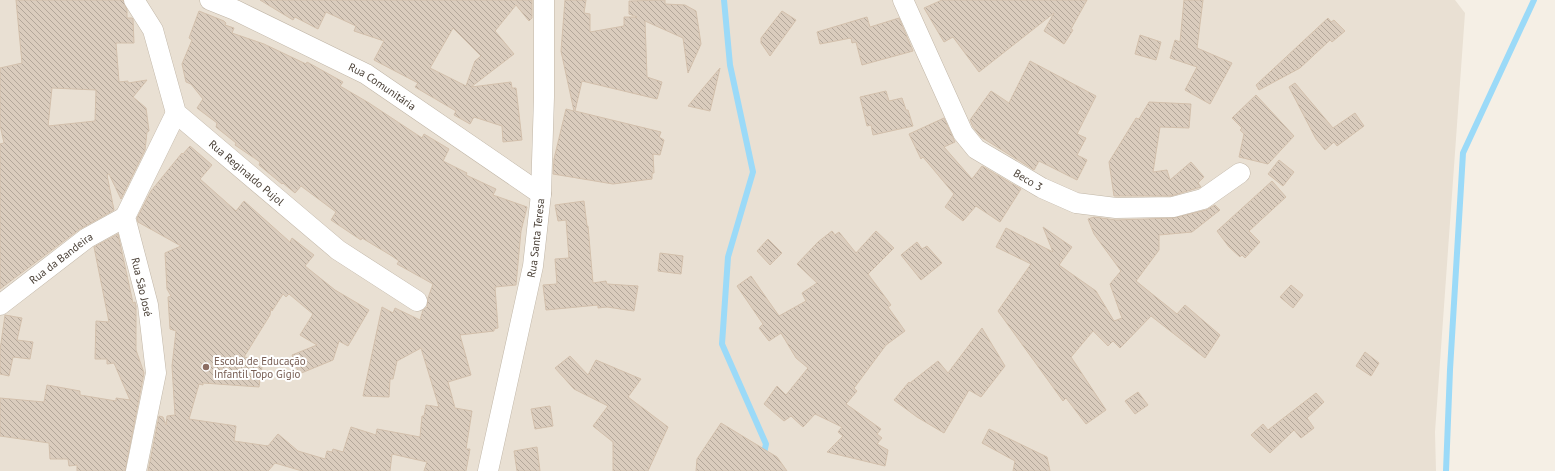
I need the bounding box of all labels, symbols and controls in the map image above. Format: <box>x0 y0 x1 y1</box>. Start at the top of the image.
street label: Rua Comunitária <box>346 60 419 113</box>
street label: Rua Reginaldo Pujol <box>206 137 288 209</box>
street label: Beco 3 <box>1011 166 1045 194</box>
street label: Rua Santa Teresa <box>524 198 547 279</box>
street label: Rua da Bandeira <box>26 229 95 287</box>
street label: Rua São José <box>128 256 156 318</box>
place label: Escola de Educação Infantil Topo Gigio <box>214 354 306 381</box>
marker: Escola de Educação Infantil Topo Gigio <box>201 362 211 372</box>

